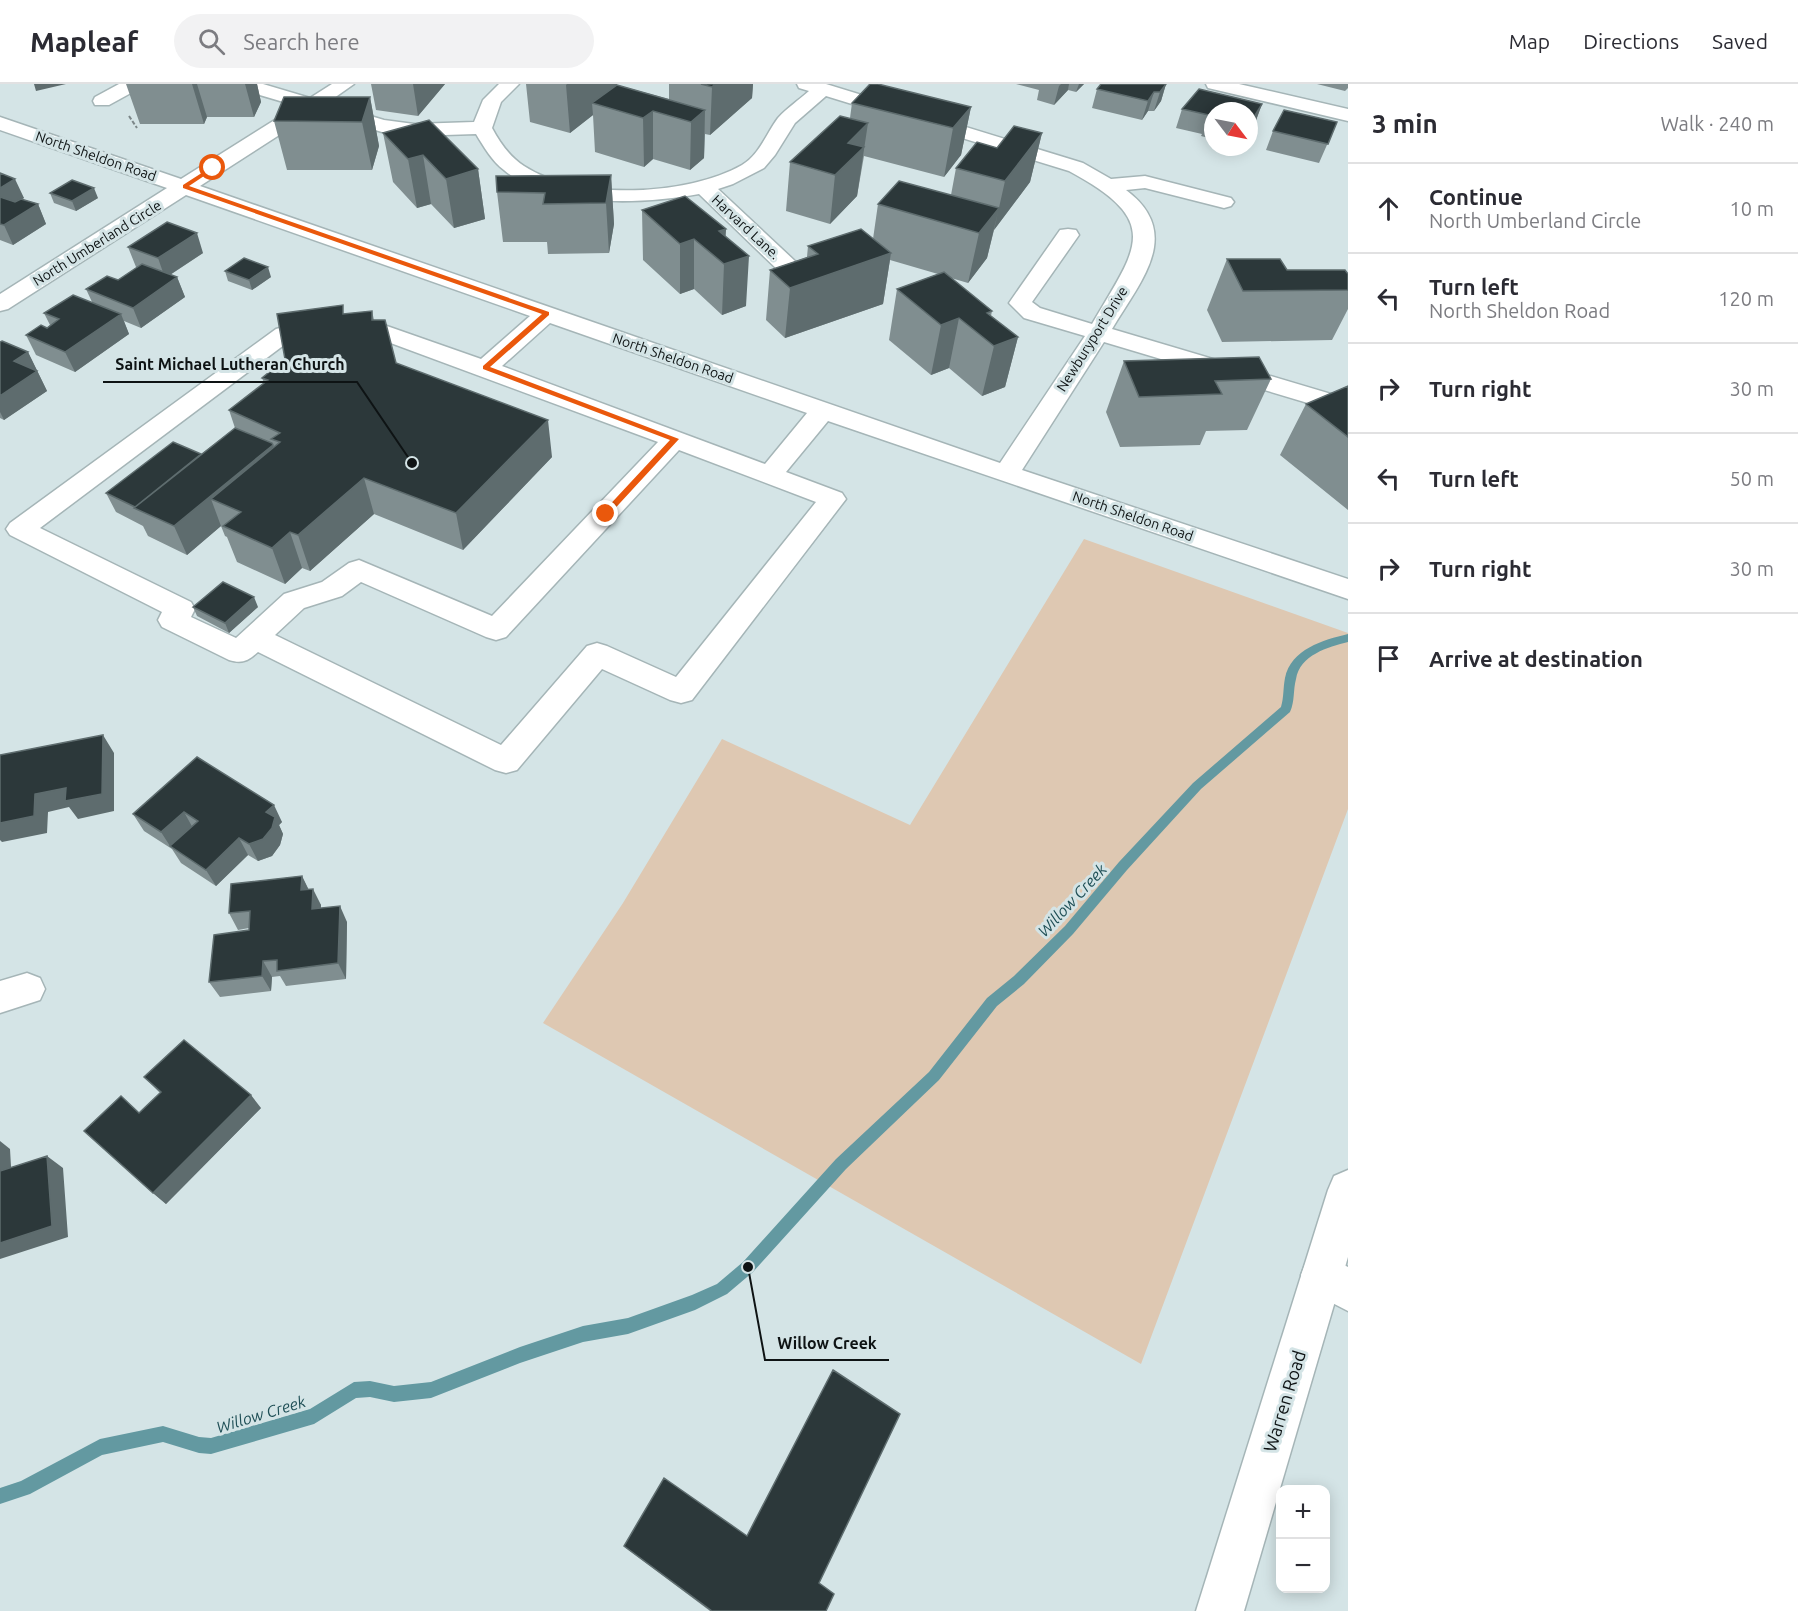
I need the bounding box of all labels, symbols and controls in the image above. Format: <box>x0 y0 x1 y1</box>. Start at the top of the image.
search box <box>174 14 594 68</box>
icon: search <box>195 25 228 58</box>
text: Mapleaf <box>30 26 138 57</box>
text: Search here <box>243 29 360 54</box>
text: Map <box>1509 29 1550 53</box>
text: Directions <box>1583 29 1679 53</box>
text: Saved <box>1712 29 1768 53</box>
north arrow <box>1204 102 1258 156</box>
text: 3 min <box>1372 109 1438 138</box>
text: Walk · 240 m <box>1661 112 1774 135</box>
street label: North Sheldon Road <box>33 128 159 184</box>
route start <box>199 154 225 180</box>
text: Continue <box>1429 184 1523 209</box>
street label: Harvard Lane. <box>709 192 783 262</box>
icon: ahead <box>1372 192 1405 225</box>
street label: North Umberland Circle <box>30 197 164 289</box>
text: 10 m <box>1730 197 1774 220</box>
text: North Umberland Circle <box>1429 209 1641 232</box>
text: Turn left <box>1429 274 1519 299</box>
icon: left <box>1372 282 1405 315</box>
street label: Newburyport Drive <box>1053 284 1131 394</box>
text: 120 m <box>1718 287 1774 310</box>
text: North Sheldon Road <box>1429 299 1610 322</box>
street label: North Sheldon Road <box>610 330 736 386</box>
callout: Saint Michael Lutheran Church <box>103 348 357 382</box>
text: Saint Michael Lutheran Church <box>115 355 345 373</box>
icon: right <box>1372 372 1405 405</box>
text: Turn right <box>1429 376 1531 401</box>
text: 30 m <box>1730 377 1774 400</box>
icon: left <box>1372 462 1405 495</box>
text: Turn left <box>1429 466 1519 491</box>
text: 50 m <box>1730 467 1774 490</box>
street label: North Sheldon Road <box>1070 488 1196 544</box>
route end <box>592 500 618 526</box>
icon: right <box>1372 552 1405 585</box>
text: Turn right <box>1429 556 1531 581</box>
text: 30 m <box>1730 557 1774 580</box>
icon: arrive <box>1372 642 1405 675</box>
text: Arrive at destination <box>1429 646 1643 671</box>
water label: Willow Creek <box>1034 860 1111 940</box>
callout: Willow Creek <box>765 1326 889 1360</box>
text: Willow Creek <box>777 1334 877 1352</box>
street label: Warren Road <box>1259 1348 1309 1454</box>
water label: Willow Creek <box>214 1392 309 1436</box>
map controls <box>1276 1485 1330 1593</box>
button: + <box>1276 1485 1330 1539</box>
button: − <box>1276 1539 1330 1593</box>

